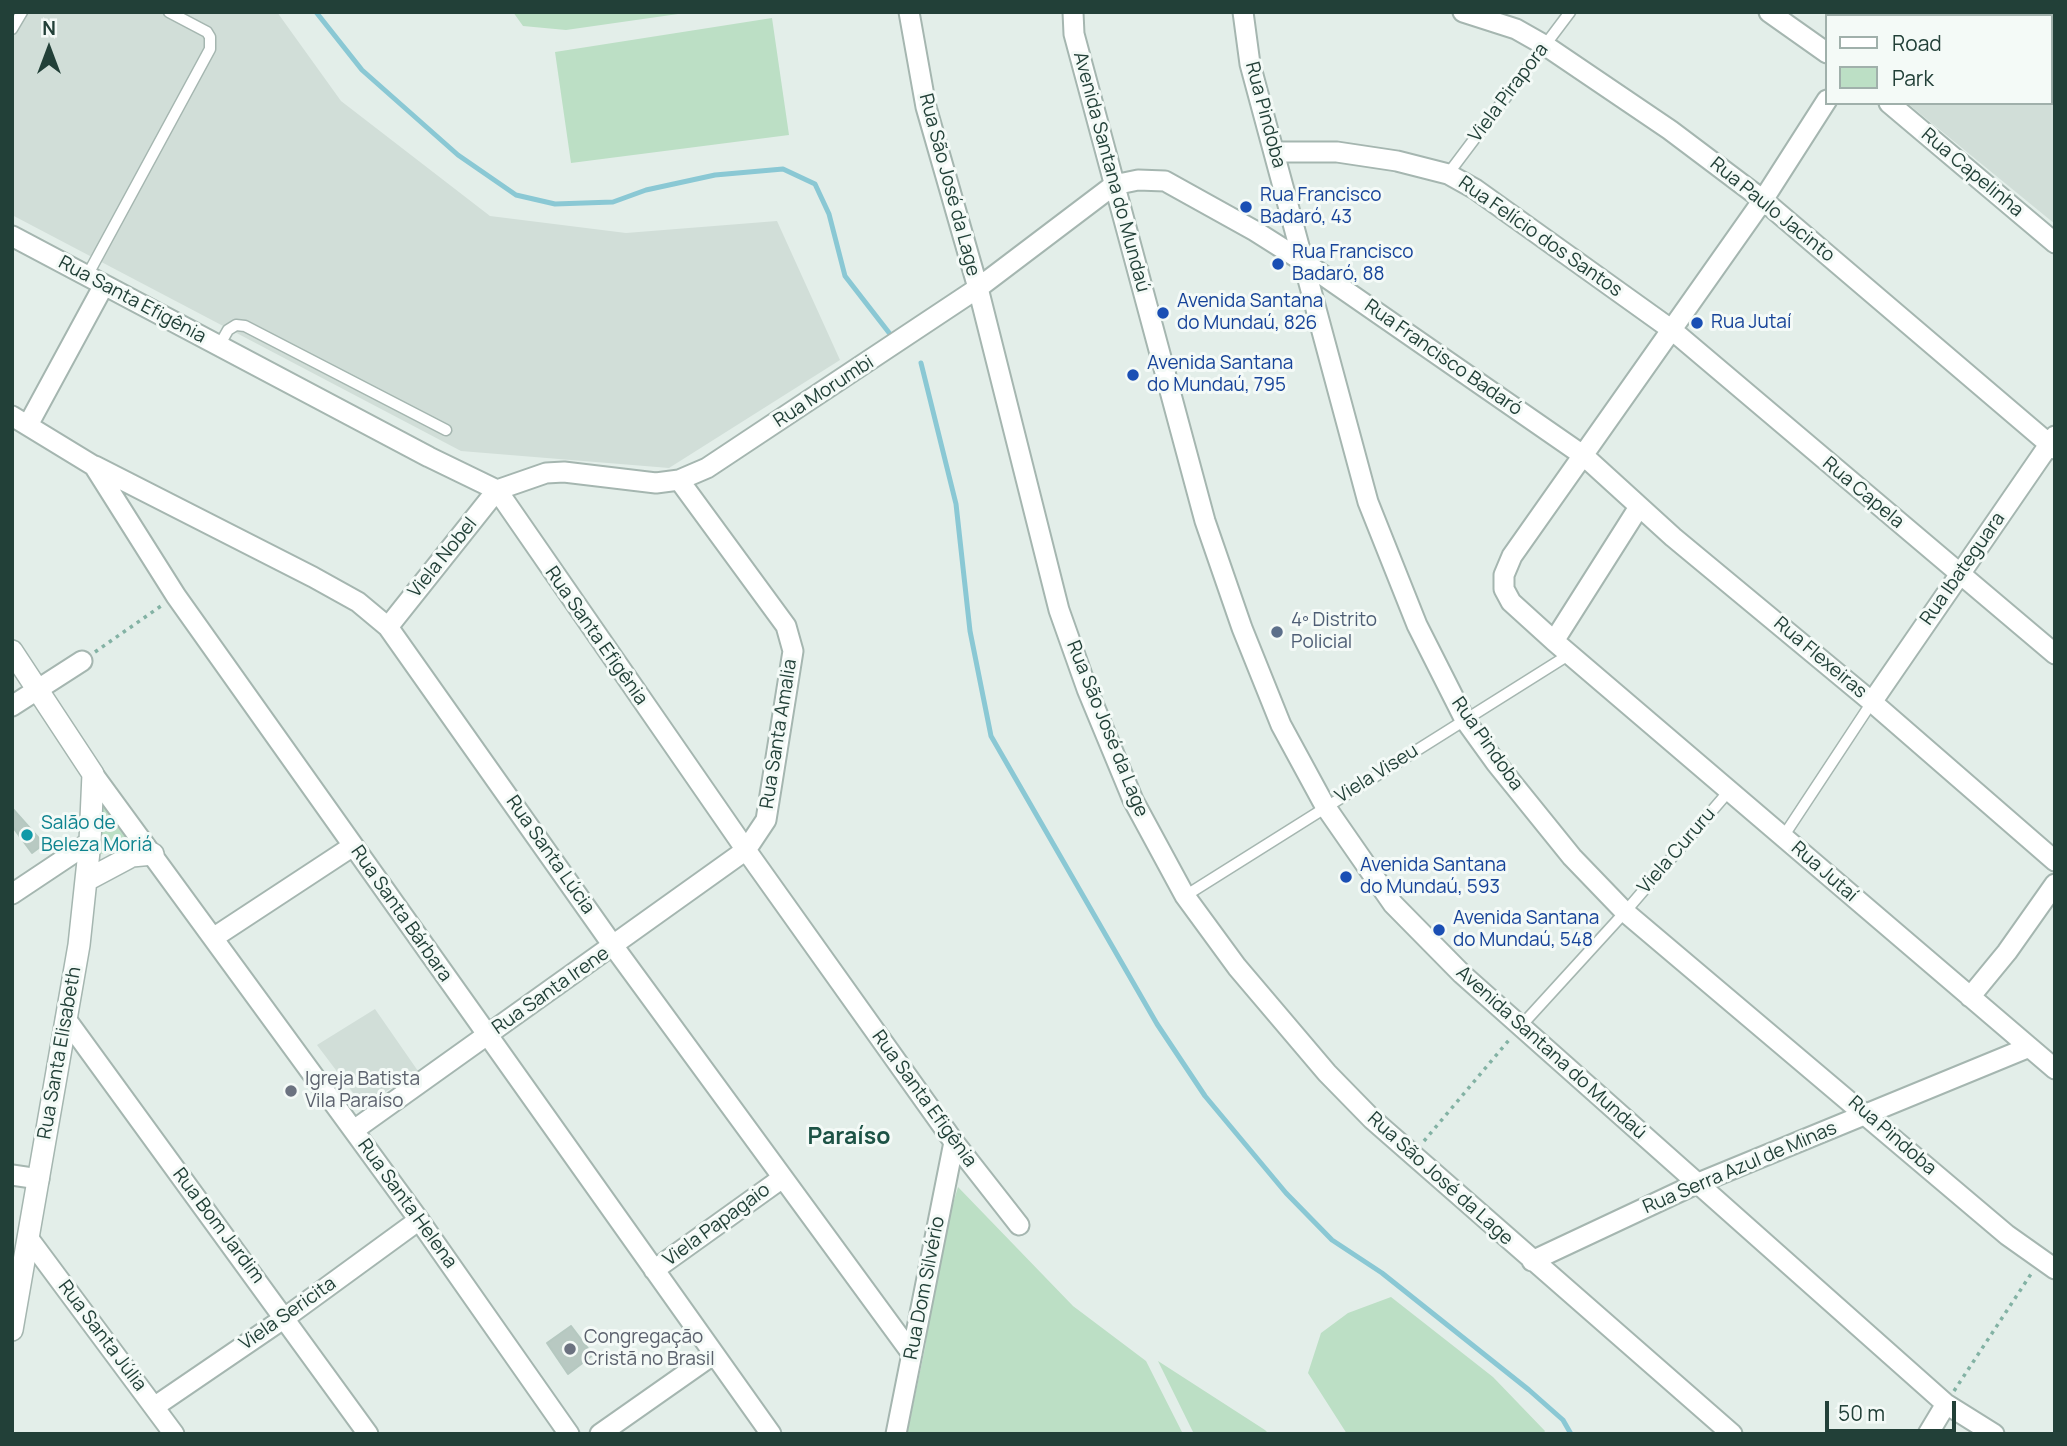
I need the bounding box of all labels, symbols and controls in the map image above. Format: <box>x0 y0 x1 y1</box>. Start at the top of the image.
north arrow <box>14 14 84 84</box>
legend <box>1826 14 2053 105</box>
text: N <box>42 15 56 41</box>
text: Road <box>1892 29 1942 57</box>
street label: Viela Pirapora <box>1464 39 1554 147</box>
street label: Avenida Santana do Mundaú <box>1068 49 1154 295</box>
street label: Rua Pindoba <box>1240 59 1290 171</box>
text: Park <box>1892 64 1934 92</box>
street label: Rua São José da Lage <box>914 91 984 279</box>
street label: Rua Capelinha <box>1916 124 2028 222</box>
street label: Rua Paulo Jacinto <box>1705 153 1839 267</box>
street label: Rua Felício dos Santos <box>1454 172 1626 302</box>
place label: Rua Francisco Badaró, 43 <box>1260 185 1382 229</box>
marker: Rua Francisco Badaró, 43 <box>1238 199 1254 215</box>
place label: Rua Francisco Badaró, 88 <box>1292 242 1414 286</box>
street label: Rua Santa Efigênia <box>54 251 210 349</box>
marker: Rua Francisco Badaró, 88 <box>1270 256 1286 272</box>
place label: Avenida Santana do Mundaú, 826 <box>1177 291 1323 335</box>
street label: Rua Francisco Badaró <box>1360 295 1526 421</box>
marker: Avenida Santana do Mundaú, 826 <box>1155 305 1171 321</box>
place label: Rua Jutaí <box>1711 312 1791 334</box>
marker: Rua Jutaí <box>1689 315 1705 331</box>
street label: Rua Morumbi <box>770 351 878 433</box>
place label: Avenida Santana do Mundaú, 795 <box>1147 353 1293 397</box>
marker: Avenida Santana do Mundaú, 795 <box>1125 367 1141 383</box>
street label: Rua Capela <box>1818 452 1908 534</box>
street label: Rua Ibateguara <box>1916 508 2010 630</box>
street label: Viela Nobel <box>404 513 482 603</box>
street label: Rua Santa Efigênia <box>540 562 652 710</box>
place label: 4º Distrito Policial <box>1291 610 1377 654</box>
street label: Rua Flexeiras <box>1769 612 1871 704</box>
marker: 4º Distrito Policial <box>1269 624 1285 640</box>
street label: Rua São José da Lage <box>1061 638 1153 820</box>
street label: Rua Santa Amalia <box>756 658 802 810</box>
street label: Rua Pindoba <box>1446 693 1528 795</box>
street label: Viela Viseu <box>1331 740 1423 808</box>
street label: Rua Santa Lúcia <box>501 791 599 919</box>
street label: Viela Cururu <box>1633 803 1721 899</box>
place label: Salão de Beleza Moriá <box>41 813 152 857</box>
marker: Salão de Beleza Moriá <box>19 827 35 843</box>
street label: Rua Jutaí <box>1786 837 1862 907</box>
street label: Rua Santa Bárbara <box>345 842 457 986</box>
place label: Avenida Santana do Mundaú, 593 <box>1360 855 1506 899</box>
marker: Avenida Santana do Mundaú, 593 <box>1338 869 1354 885</box>
place label: Avenida Santana do Mundaú, 548 <box>1453 908 1599 952</box>
marker: Avenida Santana do Mundaú, 548 <box>1431 922 1447 938</box>
street label: Rua Santa Irene <box>488 942 614 1040</box>
street label: Avenida Santana do Mundaú <box>1451 962 1651 1144</box>
street label: Rua Santa Elisabeth <box>34 965 86 1141</box>
street label: Rua Santa Efigênia <box>867 1026 981 1172</box>
place label: Igreja Batista Vila Paraíso <box>305 1069 420 1113</box>
marker: Igreja Batista Vila Paraíso <box>283 1083 299 1099</box>
street label: Rua Pindoba <box>1843 1092 1941 1180</box>
street label: Rua São José da Lage <box>1363 1108 1517 1250</box>
street label: Rua Serra Azul de Minas <box>1640 1117 1840 1219</box>
district label: Paraíso <box>808 1124 890 1152</box>
street label: Rua Santa Helena <box>352 1135 462 1273</box>
street label: Rua Bom Jardim <box>167 1164 269 1288</box>
street label: Viela Papagaio <box>659 1179 775 1271</box>
street label: Rua Dom Silvério <box>900 1214 950 1362</box>
street label: Viela Sericita <box>235 1272 341 1356</box>
street label: Rua Santa Júlia <box>53 1276 151 1396</box>
place label: Congregação Cristã no Brasil <box>584 1327 715 1371</box>
marker: Congregação Cristã no Brasil <box>562 1341 578 1357</box>
scale bar <box>1829 1386 1960 1430</box>
text: 50 m <box>1838 1399 1885 1427</box>

